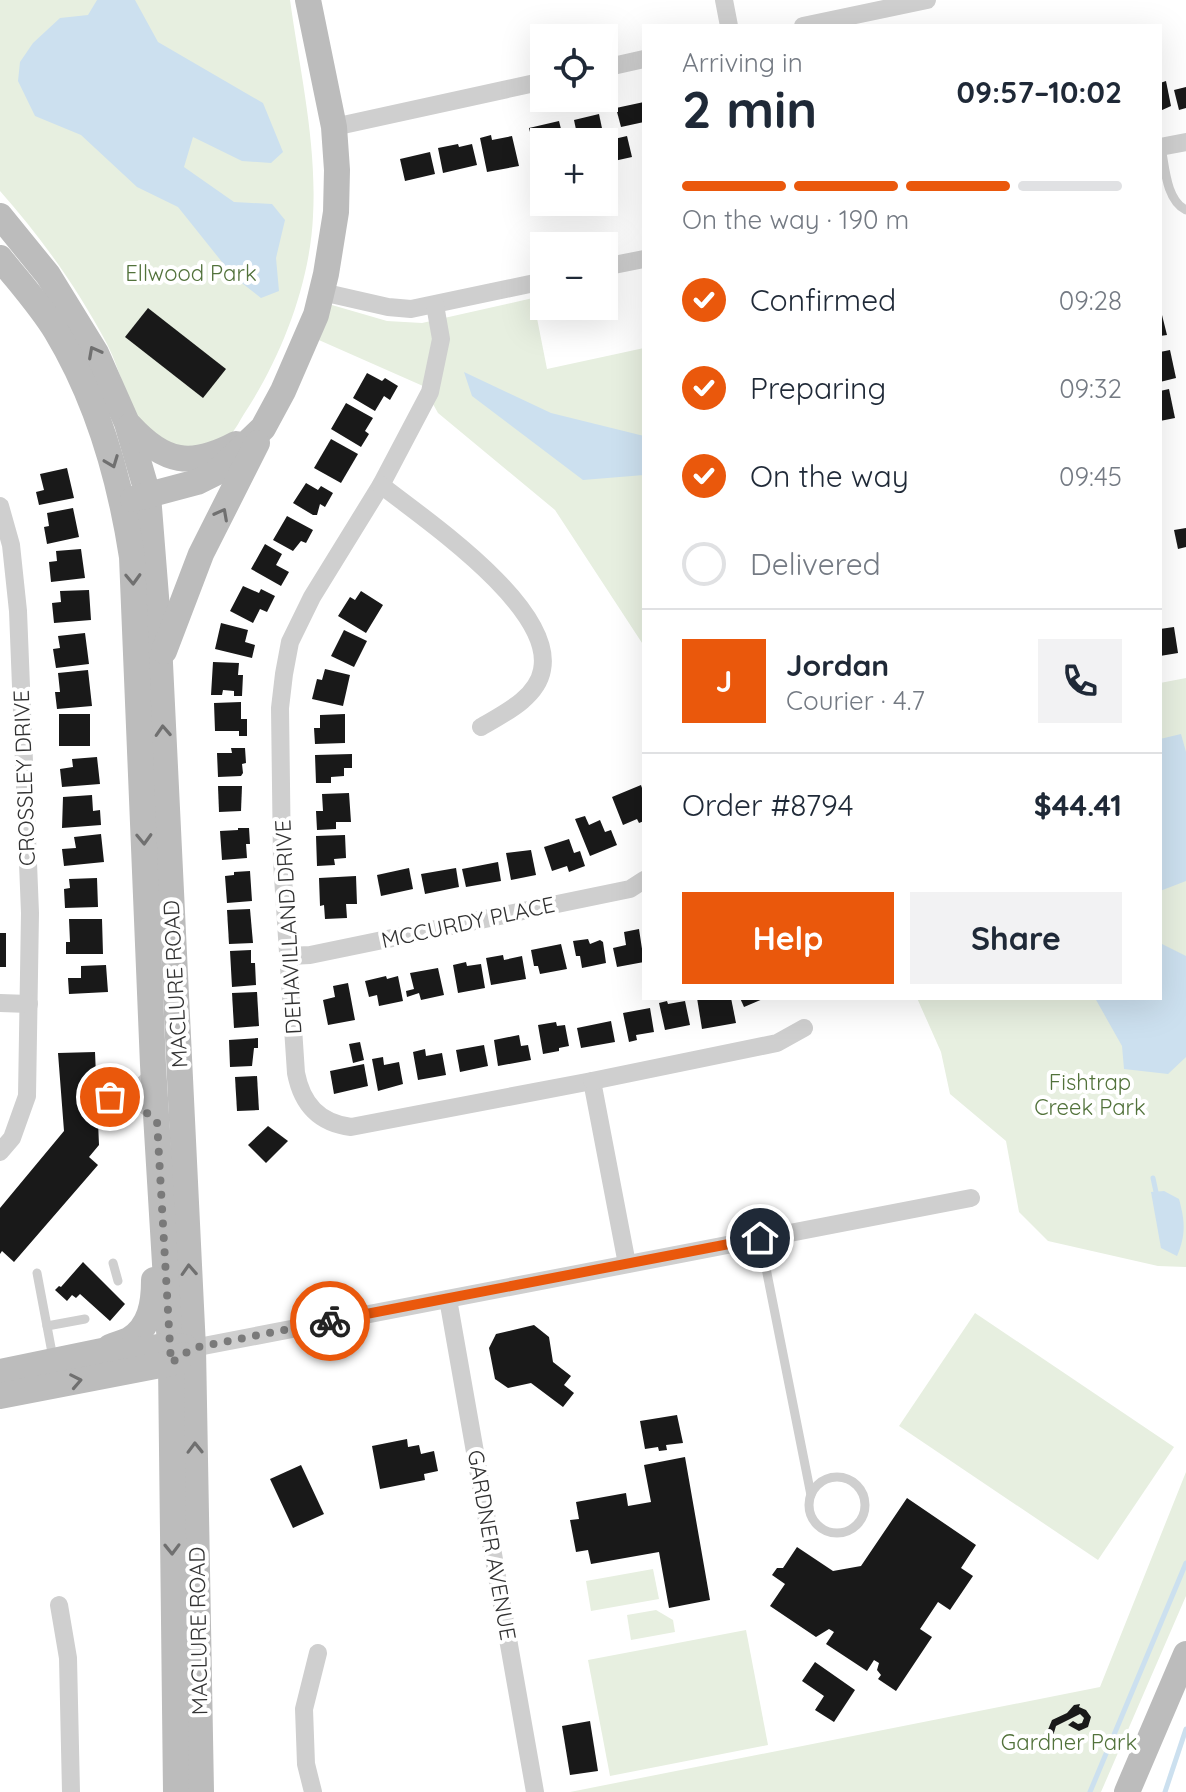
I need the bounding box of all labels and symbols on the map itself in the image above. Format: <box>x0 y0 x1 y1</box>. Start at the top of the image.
park label: Ellwood Park <box>125 259 257 287</box>
one-way arrow <box>89 346 104 360</box>
one-way arrow <box>102 454 119 468</box>
one-way arrow <box>213 507 228 522</box>
one-way arrow <box>125 573 142 586</box>
street label: CROSSLEY DRIVE <box>7 689 41 867</box>
one-way arrow <box>155 724 172 737</box>
street label: DEHAVILLAND DRIVE <box>268 819 308 1035</box>
one-way arrow <box>136 833 153 846</box>
street label: MCCURDY PLACE <box>379 890 557 954</box>
street label: MACLURE ROAD <box>157 899 193 1069</box>
pin <box>76 1063 144 1131</box>
park label: Fishtrap Creek Park <box>1034 1068 1146 1121</box>
pin <box>726 1204 794 1272</box>
one-way arrow <box>180 1263 197 1276</box>
courier <box>290 1281 370 1361</box>
one-way arrow <box>69 1373 83 1390</box>
one-way arrow <box>186 1441 204 1454</box>
street label: GARDNER AVENUE <box>461 1448 523 1642</box>
one-way arrow <box>163 1543 181 1556</box>
street label: MACLURE ROAD <box>183 1547 213 1715</box>
park label: Gardner Park <box>1001 1728 1137 1756</box>

